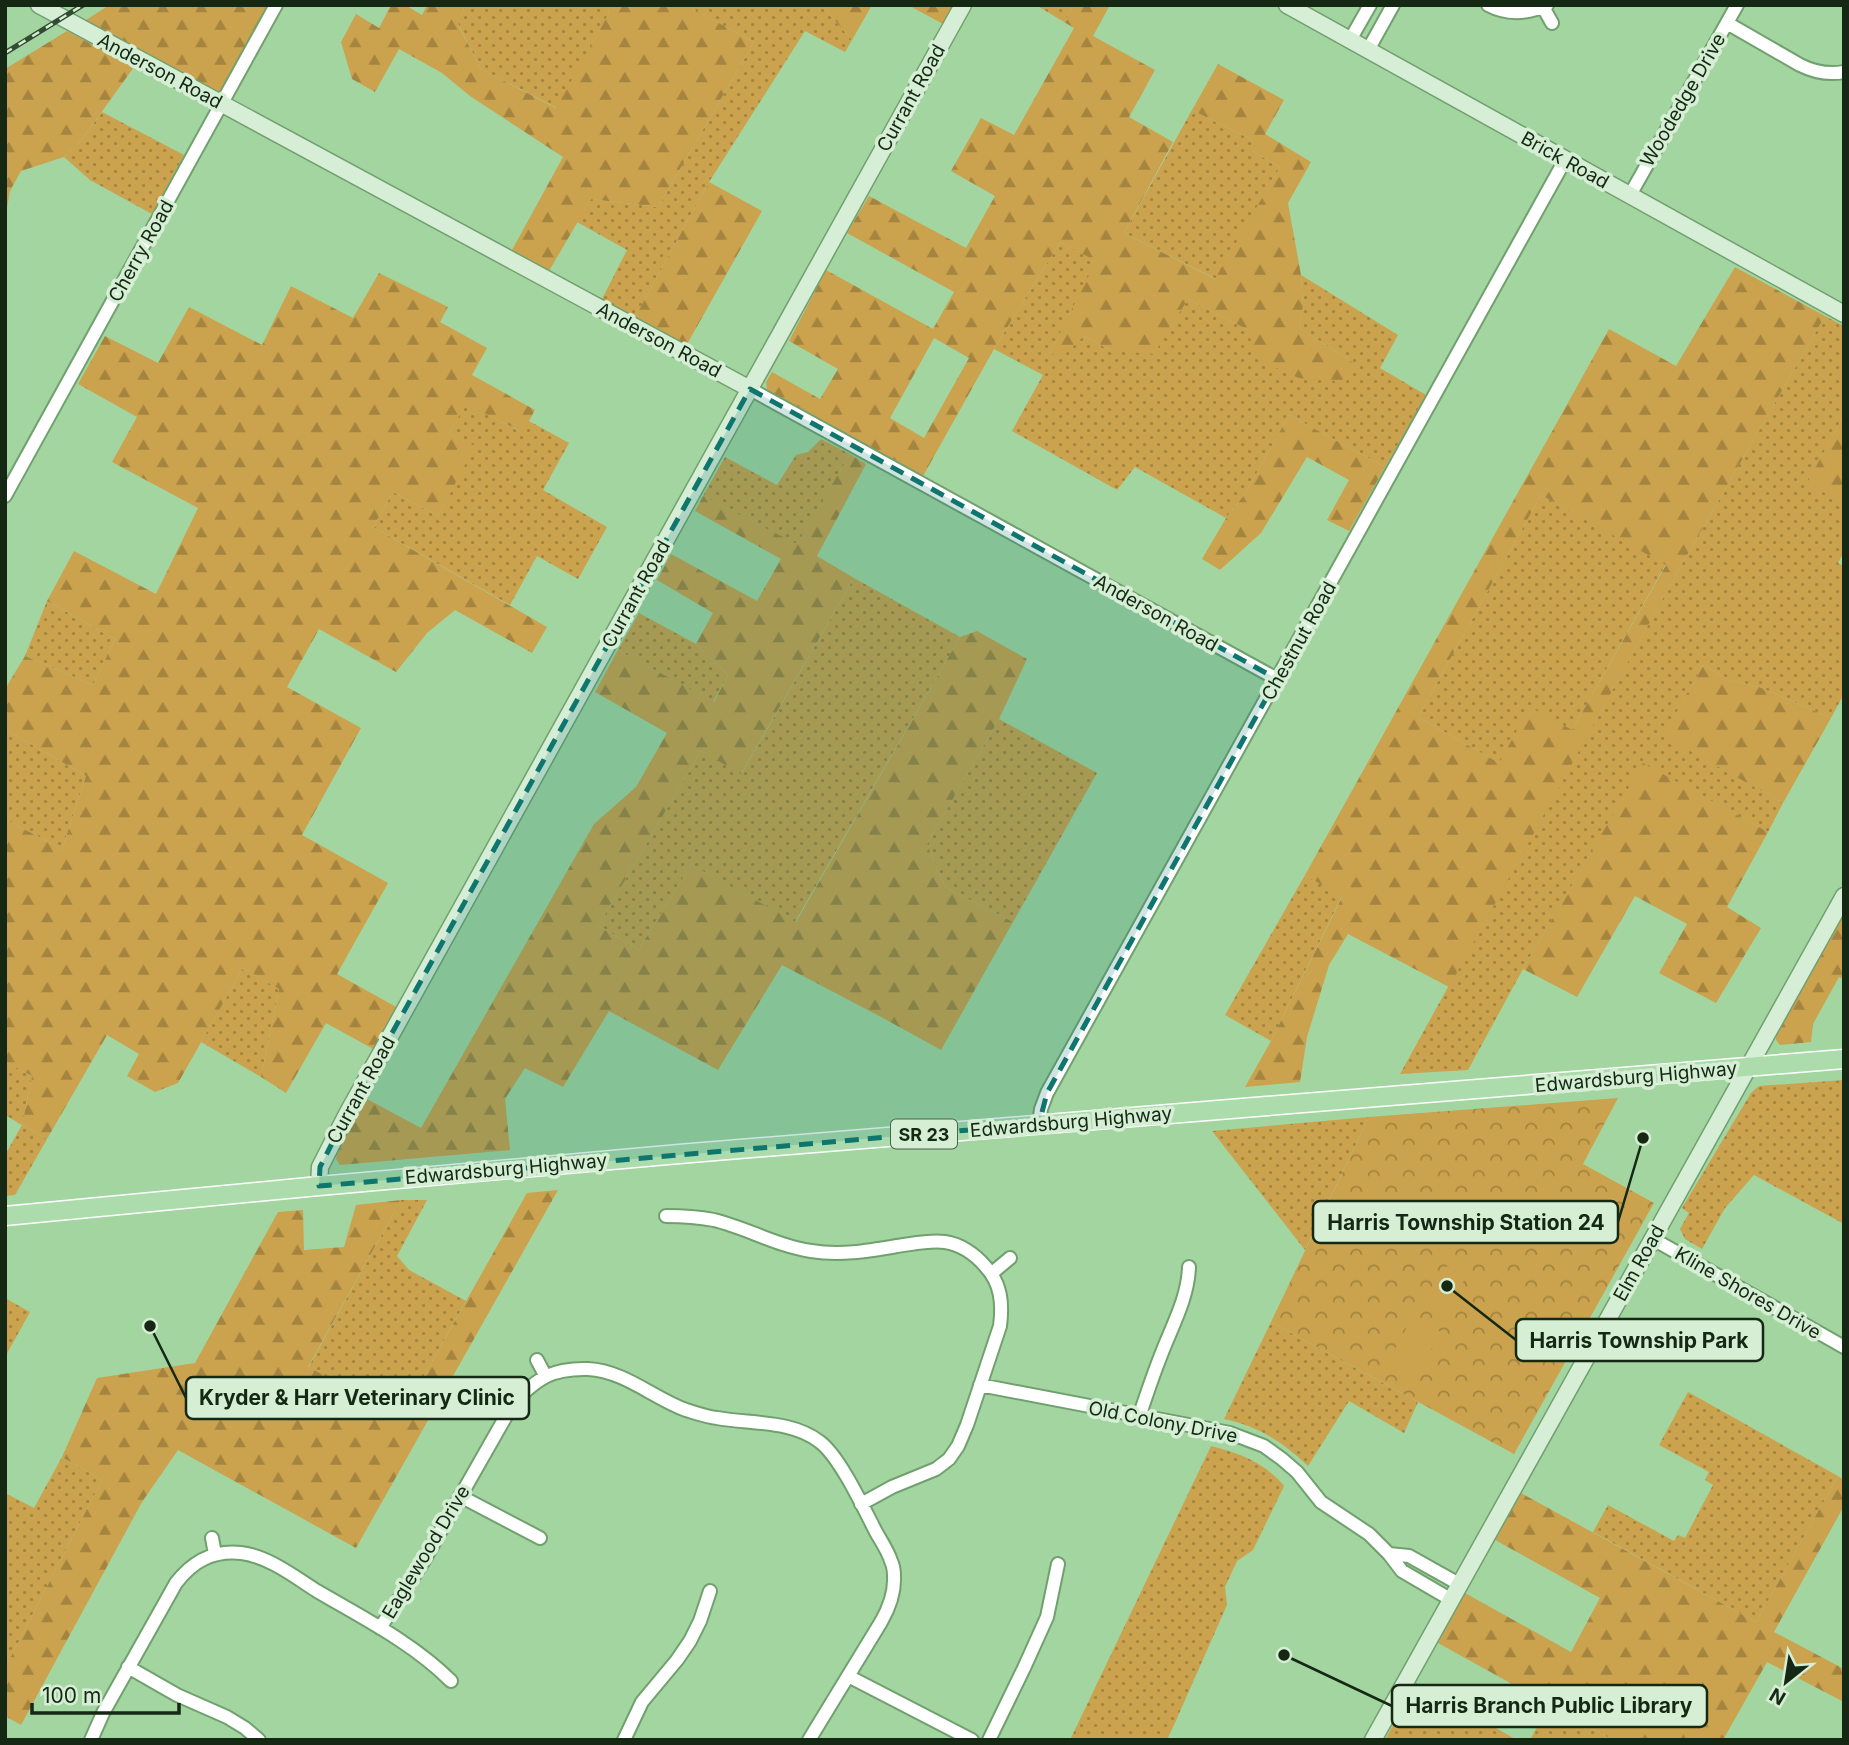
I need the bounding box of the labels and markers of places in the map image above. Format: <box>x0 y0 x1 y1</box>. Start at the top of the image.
callout: Harris Township Station 24 <box>1313 1201 1618 1243</box>
callout: Harris Township Park <box>1516 1319 1763 1361</box>
callout: Kryder & Harr Veterinary Clinic <box>186 1377 529 1419</box>
callout: Harris Branch Public Library <box>1392 1685 1707 1727</box>

